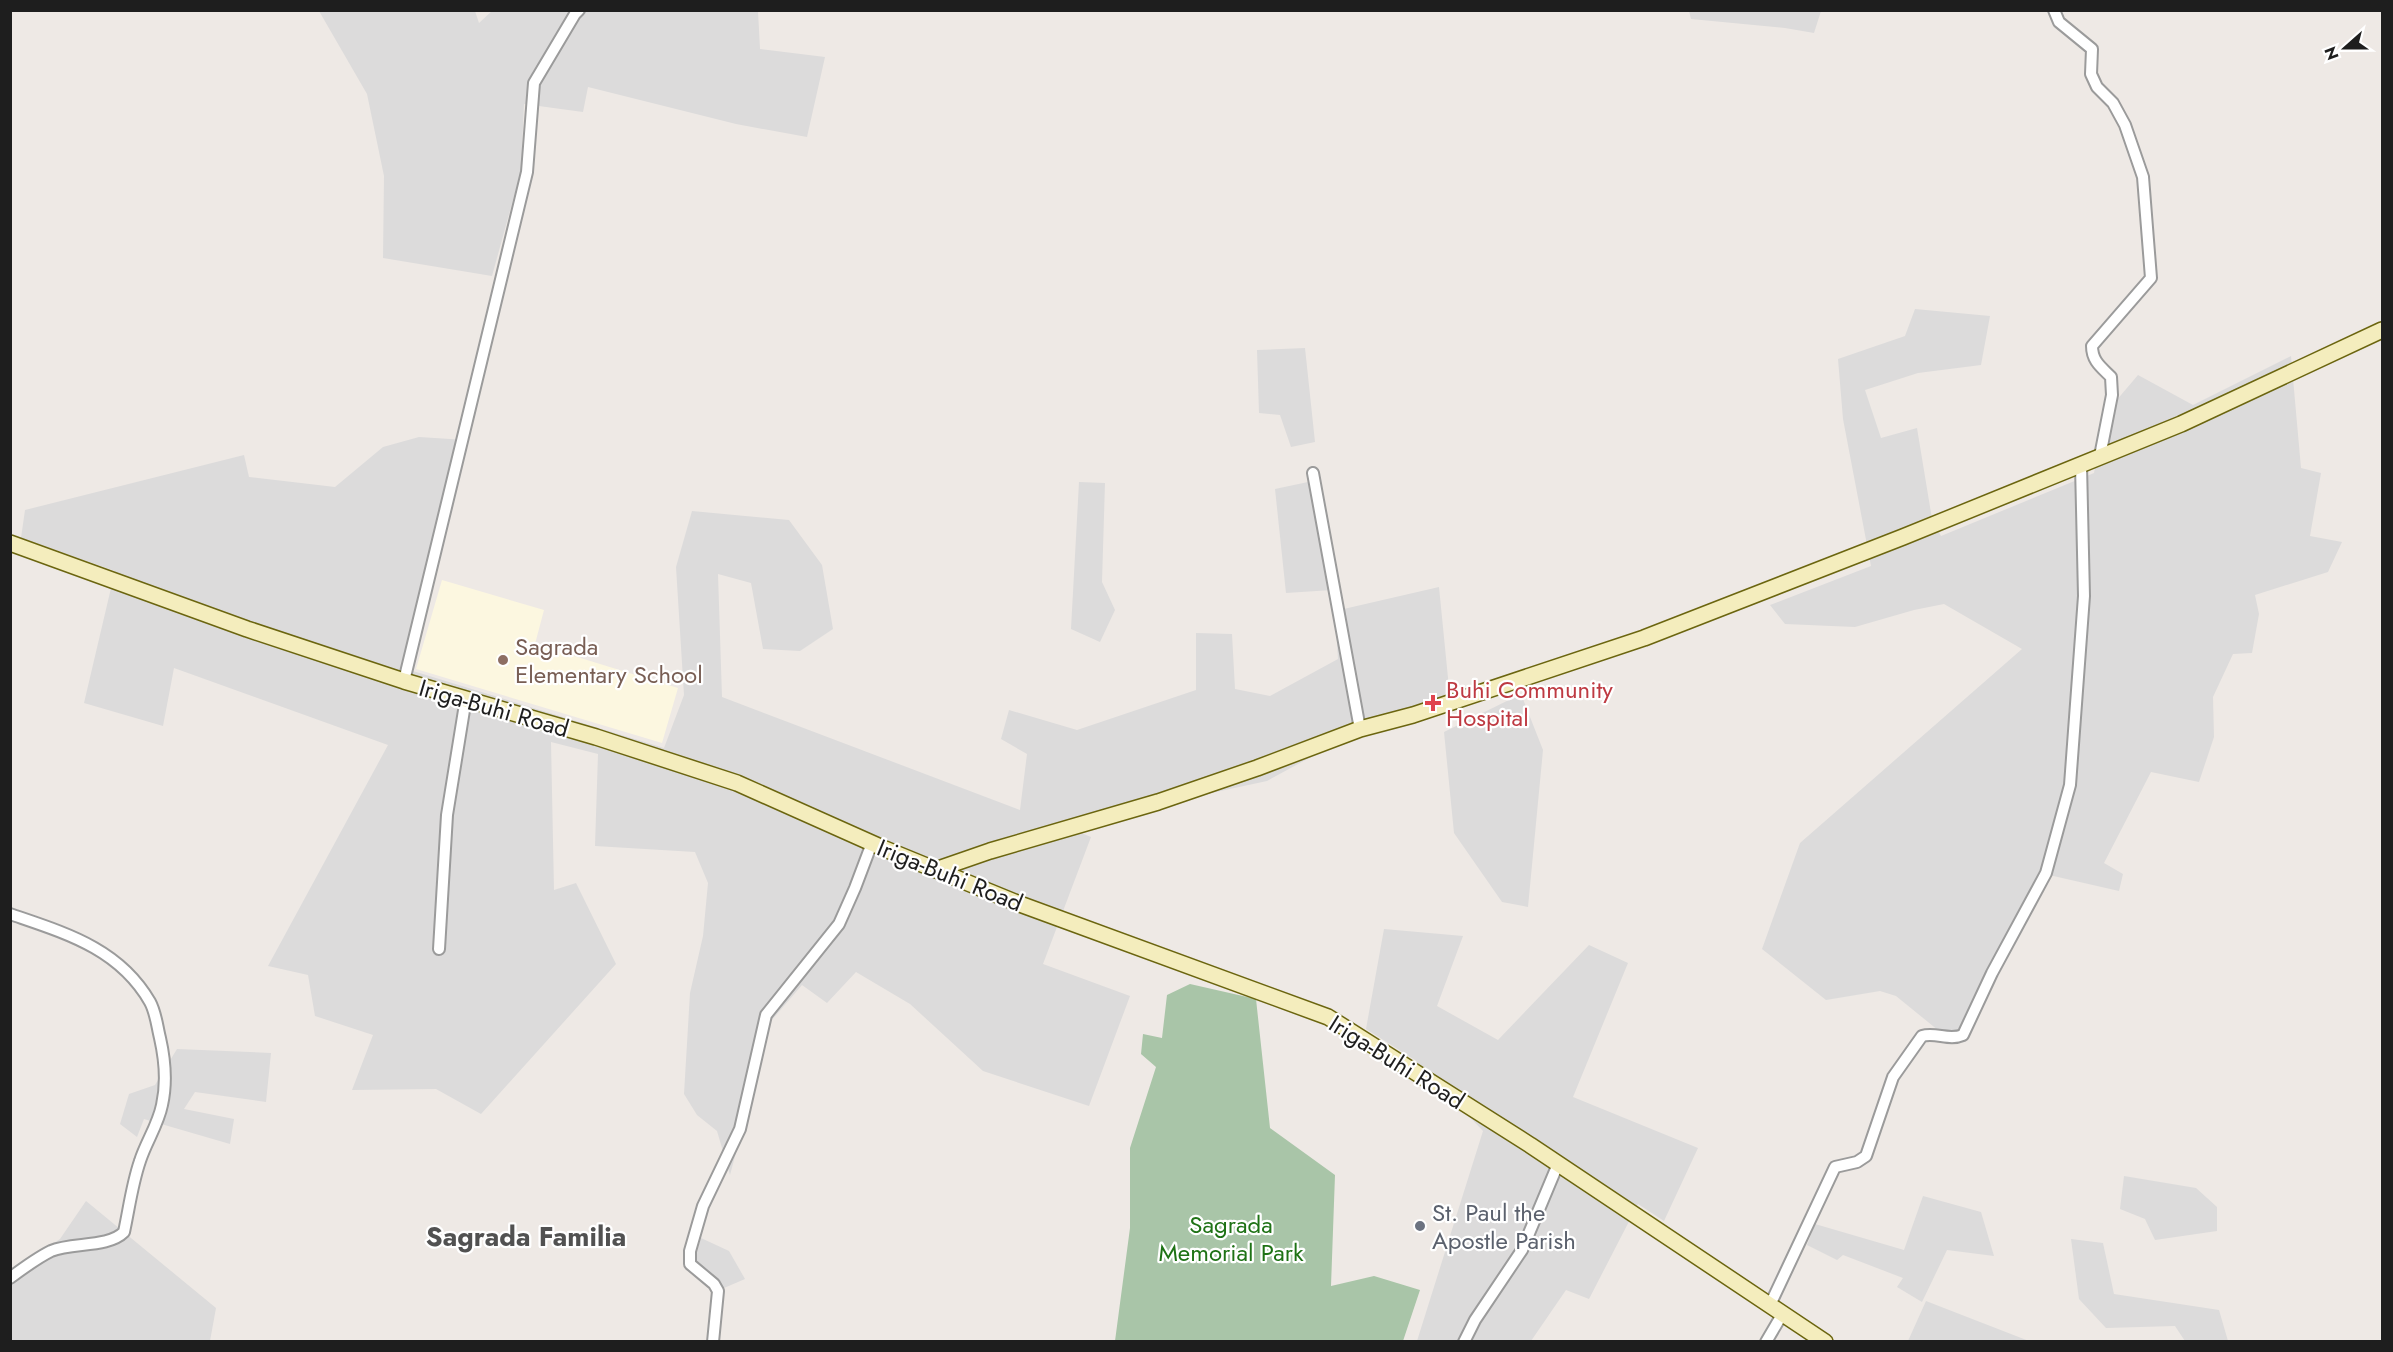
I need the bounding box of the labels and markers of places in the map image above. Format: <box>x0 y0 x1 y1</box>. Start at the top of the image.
place label: Sagrada Elementary School <box>515 629 703 692</box>
marker: Sagrada Elementary School <box>496 653 510 667</box>
place label: Buhi Community Hospital <box>1446 672 1613 735</box>
marker: Buhi Community Hospital <box>1424 694 1442 712</box>
place label: St. Paul the Apostle Parish <box>1432 1195 1576 1258</box>
marker: St. Paul the Apostle Parish <box>1413 1219 1427 1233</box>

